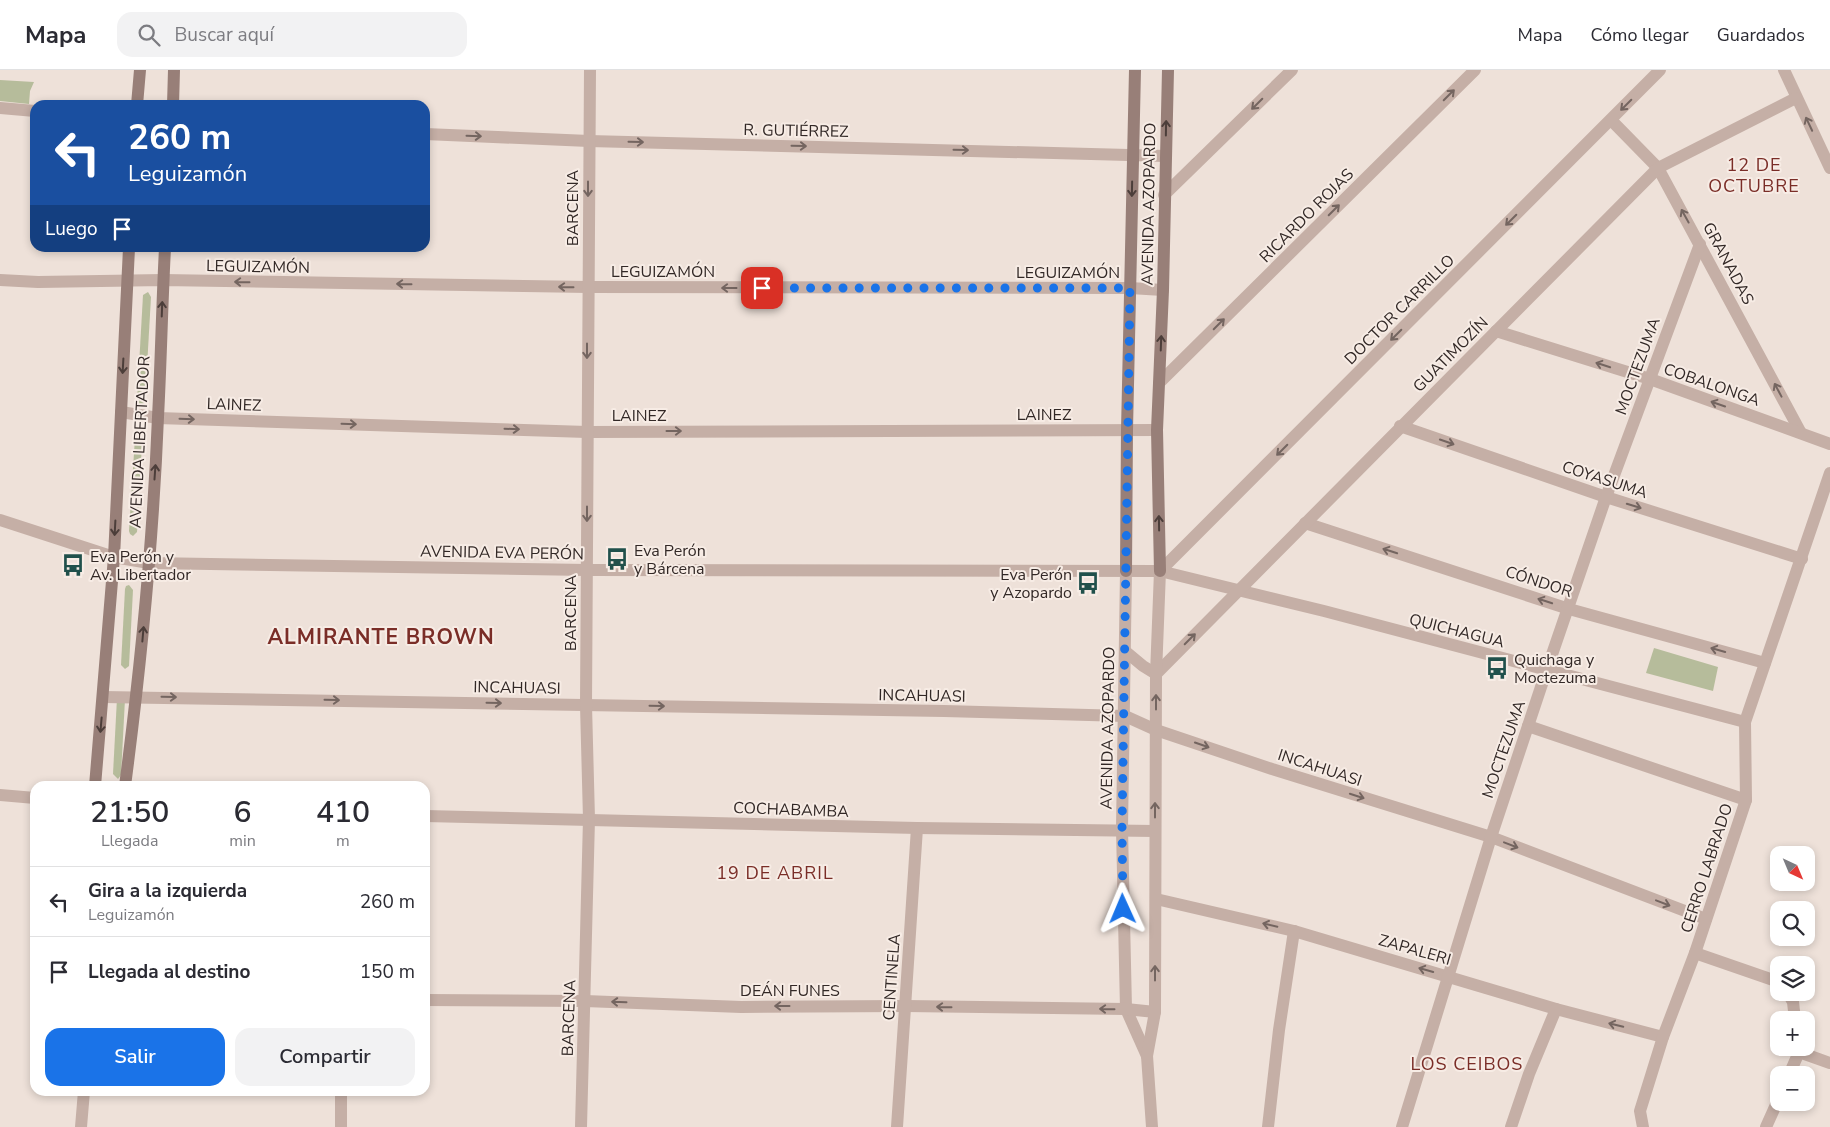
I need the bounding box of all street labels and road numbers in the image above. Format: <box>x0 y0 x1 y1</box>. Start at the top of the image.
street label: R. GUTIÉRREZ <box>743 119 849 143</box>
street label: AVENIDA AZOPARDO <box>1137 122 1161 286</box>
street label: RICARDO ROJAS <box>1255 164 1359 268</box>
street label: BARCENA <box>562 169 584 246</box>
street label: GRANADAS <box>1697 218 1759 309</box>
street label: DOCTOR CARRILLO <box>1340 250 1460 370</box>
street label: LEGUIZAMÓN <box>206 255 310 279</box>
street label: LEGUIZAMÓN <box>611 261 715 283</box>
street label: LEGUIZAMÓN <box>1016 262 1120 284</box>
street label: GUATIMOZÍN <box>1408 312 1493 397</box>
street label: MOCTEZUMA <box>1610 314 1666 418</box>
street label: AVENIDA LIBERTADOR <box>124 355 156 529</box>
street label: COBALONGA <box>1661 358 1763 412</box>
street label: LAINEZ <box>206 393 262 417</box>
street label: LAINEZ <box>1017 404 1072 426</box>
street label: LAINEZ <box>612 405 667 427</box>
street label: COYASUMA <box>1559 456 1651 504</box>
street label: AVENIDA EVA PERÓN <box>420 541 584 565</box>
street label: CÓNDOR <box>1502 561 1575 603</box>
street label: BARCENA <box>560 574 582 651</box>
street label: QUICHAGUA <box>1407 609 1507 653</box>
street label: AVENIDA AZOPARDO <box>1096 646 1120 810</box>
street label: INCAHUASI <box>473 676 561 700</box>
street label: INCAHUASI <box>878 684 966 708</box>
street label: MOCTEZUMA <box>1477 697 1531 801</box>
street label: INCAHUASI <box>1275 744 1365 792</box>
street label: COCHABAMBA <box>733 797 849 823</box>
street label: CERRO LABRADO <box>1676 801 1738 936</box>
street label: ZAPALERI <box>1376 929 1454 971</box>
street label: CENTINELA <box>878 933 906 1021</box>
street label: BARCENA <box>557 979 581 1057</box>
street label: DEÁN FUNES <box>740 980 840 1002</box>

